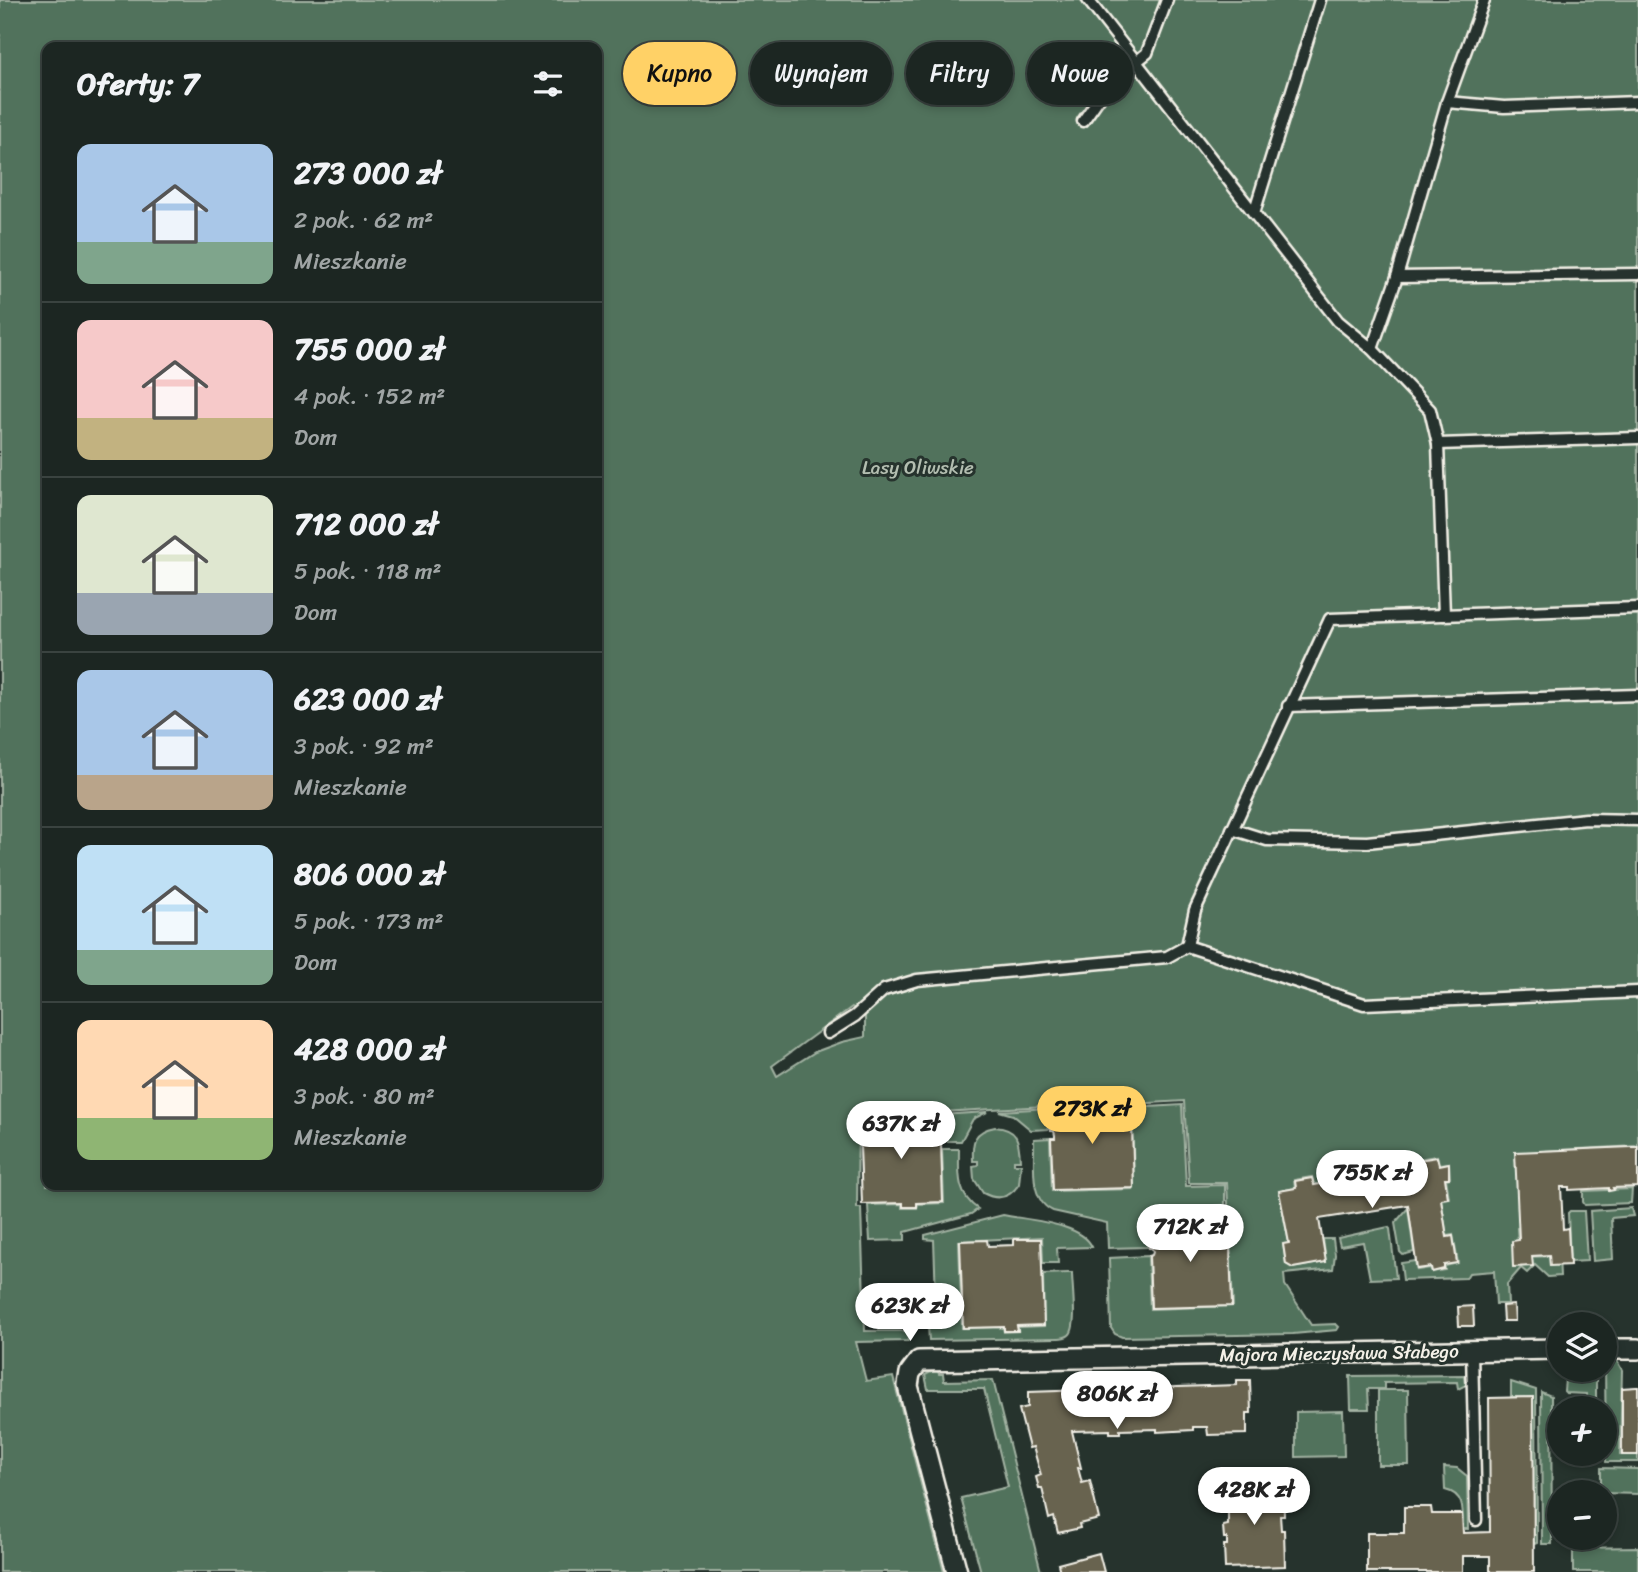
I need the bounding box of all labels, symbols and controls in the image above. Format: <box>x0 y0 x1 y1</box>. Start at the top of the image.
chip: Kupno <box>623 42 736 105</box>
chip: Wynajem <box>750 42 892 105</box>
chip: Filtry <box>906 42 1013 105</box>
chip: Nowe <box>1027 42 1133 105</box>
text: Oferty: 7 <box>77 57 199 111</box>
icon: filters <box>529 65 567 103</box>
text: 273 000 zł <box>294 146 441 200</box>
icon: home <box>133 172 217 256</box>
text: 2 pok. · 62 m² <box>294 200 433 241</box>
text: Mieszkanie <box>294 241 407 282</box>
text: 755 000 zł <box>294 322 444 376</box>
icon: home <box>133 348 217 432</box>
text: 4 pok. · 152 m² <box>294 376 445 417</box>
text: Dom <box>294 417 337 458</box>
park label: Lasy Oliwskie <box>862 451 974 484</box>
text: 712 000 zł <box>294 497 438 551</box>
icon: home <box>133 523 217 607</box>
text: 5 pok. · 118 m² <box>294 551 441 592</box>
text: Dom <box>294 592 337 633</box>
text: 623 000 zł <box>294 672 441 726</box>
icon: home <box>133 698 217 782</box>
text: 3 pok. · 92 m² <box>294 726 434 767</box>
text: Mieszkanie <box>294 767 407 808</box>
text: 806 000 zł <box>294 847 445 901</box>
icon: home <box>133 873 217 957</box>
text: 5 pok. · 173 m² <box>294 901 443 942</box>
text: Dom <box>294 942 337 983</box>
text: 428 000 zł <box>294 1022 445 1076</box>
icon: home <box>133 1048 217 1132</box>
text: 3 pok. · 80 m² <box>294 1076 435 1117</box>
pin: 273K zł <box>1027 1086 1157 1146</box>
text: 273K zł <box>1053 1088 1131 1129</box>
pin: 637K zł <box>836 1102 966 1161</box>
text: 637K zł <box>862 1103 940 1144</box>
text: Mieszkanie <box>294 1117 407 1158</box>
pin: 755K zł <box>1307 1150 1437 1210</box>
text: 755K zł <box>1332 1152 1412 1193</box>
pin: 712K zł <box>1125 1204 1255 1264</box>
text: 712K zł <box>1153 1206 1227 1247</box>
pin: 623K zł <box>845 1284 975 1343</box>
text: 623K zł <box>871 1285 949 1326</box>
map controls <box>1547 1312 1617 1550</box>
button: layers <box>1547 1312 1617 1382</box>
street label: Majora Mieczysława Słabego <box>1219 1334 1459 1372</box>
pin: 806K zł <box>1052 1372 1182 1431</box>
text: 806K zł <box>1077 1373 1157 1414</box>
button: + <box>1547 1396 1617 1466</box>
pin: 428K zł <box>1189 1468 1319 1527</box>
text: 428K zł <box>1214 1469 1294 1510</box>
button: − <box>1547 1480 1617 1550</box>

